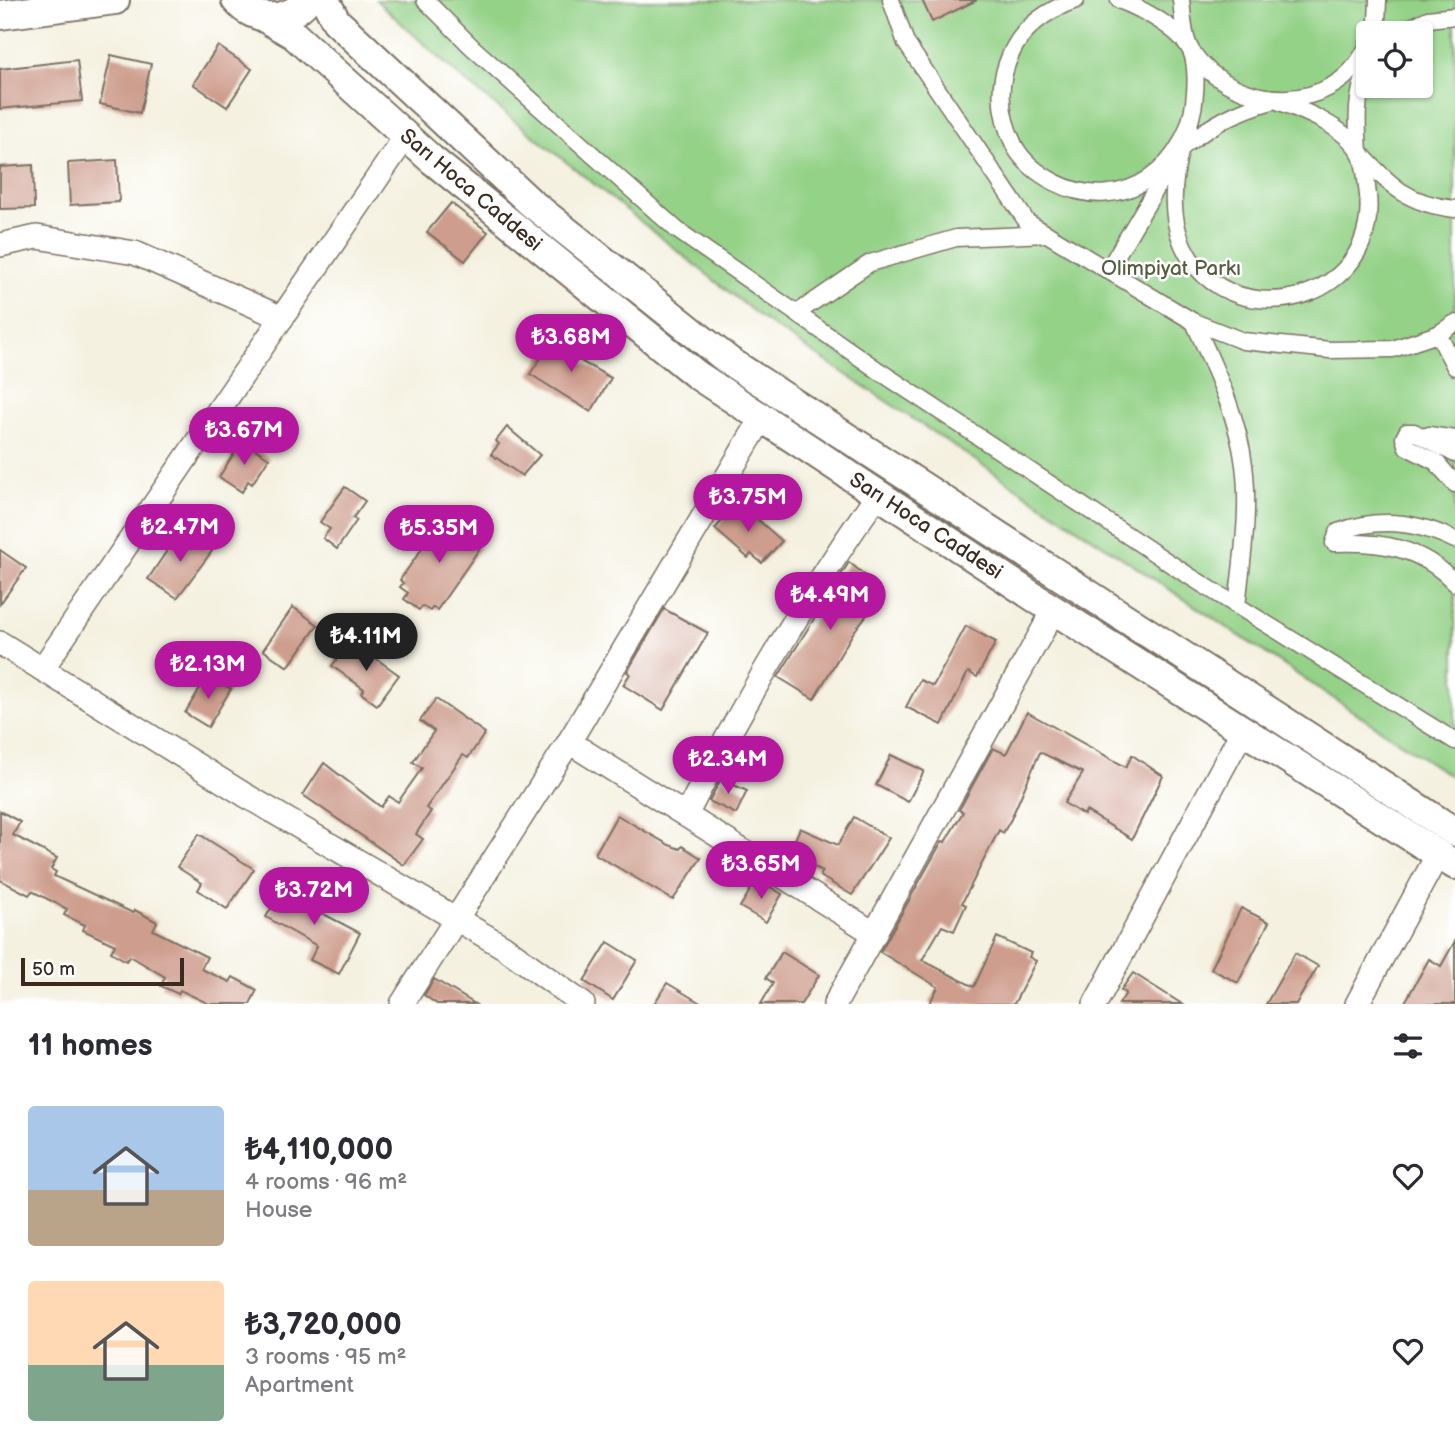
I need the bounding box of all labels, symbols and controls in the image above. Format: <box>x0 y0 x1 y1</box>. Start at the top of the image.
map controls <box>1356 21 1433 98</box>
button: locate <box>1356 21 1433 98</box>
street label: Sarı Hoca Caddesi <box>395 123 547 257</box>
park label: Olimpiyat Parkı <box>1101 256 1241 281</box>
pin: ₺3.68M <box>514 314 628 374</box>
text: ₺3.68M <box>531 323 611 351</box>
pin: ₺3.67M <box>187 407 301 467</box>
text: ₺3.67M <box>205 416 283 444</box>
street label: Sarı Hoca Caddesi <box>845 467 1007 585</box>
pin: ₺3.75M <box>691 475 805 534</box>
text: ₺3.75M <box>709 483 787 511</box>
pin: ₺2.47M <box>123 504 237 564</box>
pin: ₺5.35M <box>382 505 496 565</box>
text: ₺2.47M <box>141 513 219 541</box>
text: ₺5.35M <box>400 514 478 542</box>
pin: ₺4.49M <box>773 572 887 632</box>
text: ₺4.49M <box>791 581 869 609</box>
pin: ₺4.11M <box>309 614 423 673</box>
text: ₺4.11M <box>331 622 401 650</box>
pin: ₺2.13M <box>151 642 265 701</box>
text: ₺2.13M <box>171 650 245 678</box>
pin: ₺2.34M <box>671 736 785 796</box>
text: ₺2.34M <box>689 745 767 773</box>
pin: ₺3.65M <box>704 842 818 901</box>
text: ₺3.65M <box>722 850 800 878</box>
pin: ₺3.72M <box>257 867 371 927</box>
text: ₺3.72M <box>275 876 353 904</box>
scale bar <box>21 955 184 987</box>
text: 50 m <box>32 958 75 981</box>
icon: filters <box>1389 1027 1427 1065</box>
text: 11 homes <box>28 1028 152 1064</box>
text: ₺4,110,000 <box>245 1132 393 1168</box>
icon: home <box>84 1134 168 1218</box>
icon: heart <box>1389 1157 1427 1195</box>
text: 4 rooms · 96 m² <box>245 1168 407 1196</box>
text: House <box>245 1196 312 1224</box>
text: ₺3,720,000 <box>245 1307 402 1343</box>
icon: home <box>84 1309 168 1393</box>
icon: heart <box>1389 1332 1427 1370</box>
text: 3 rooms · 95 m² <box>245 1343 406 1371</box>
text: Apartment <box>245 1371 354 1399</box>

